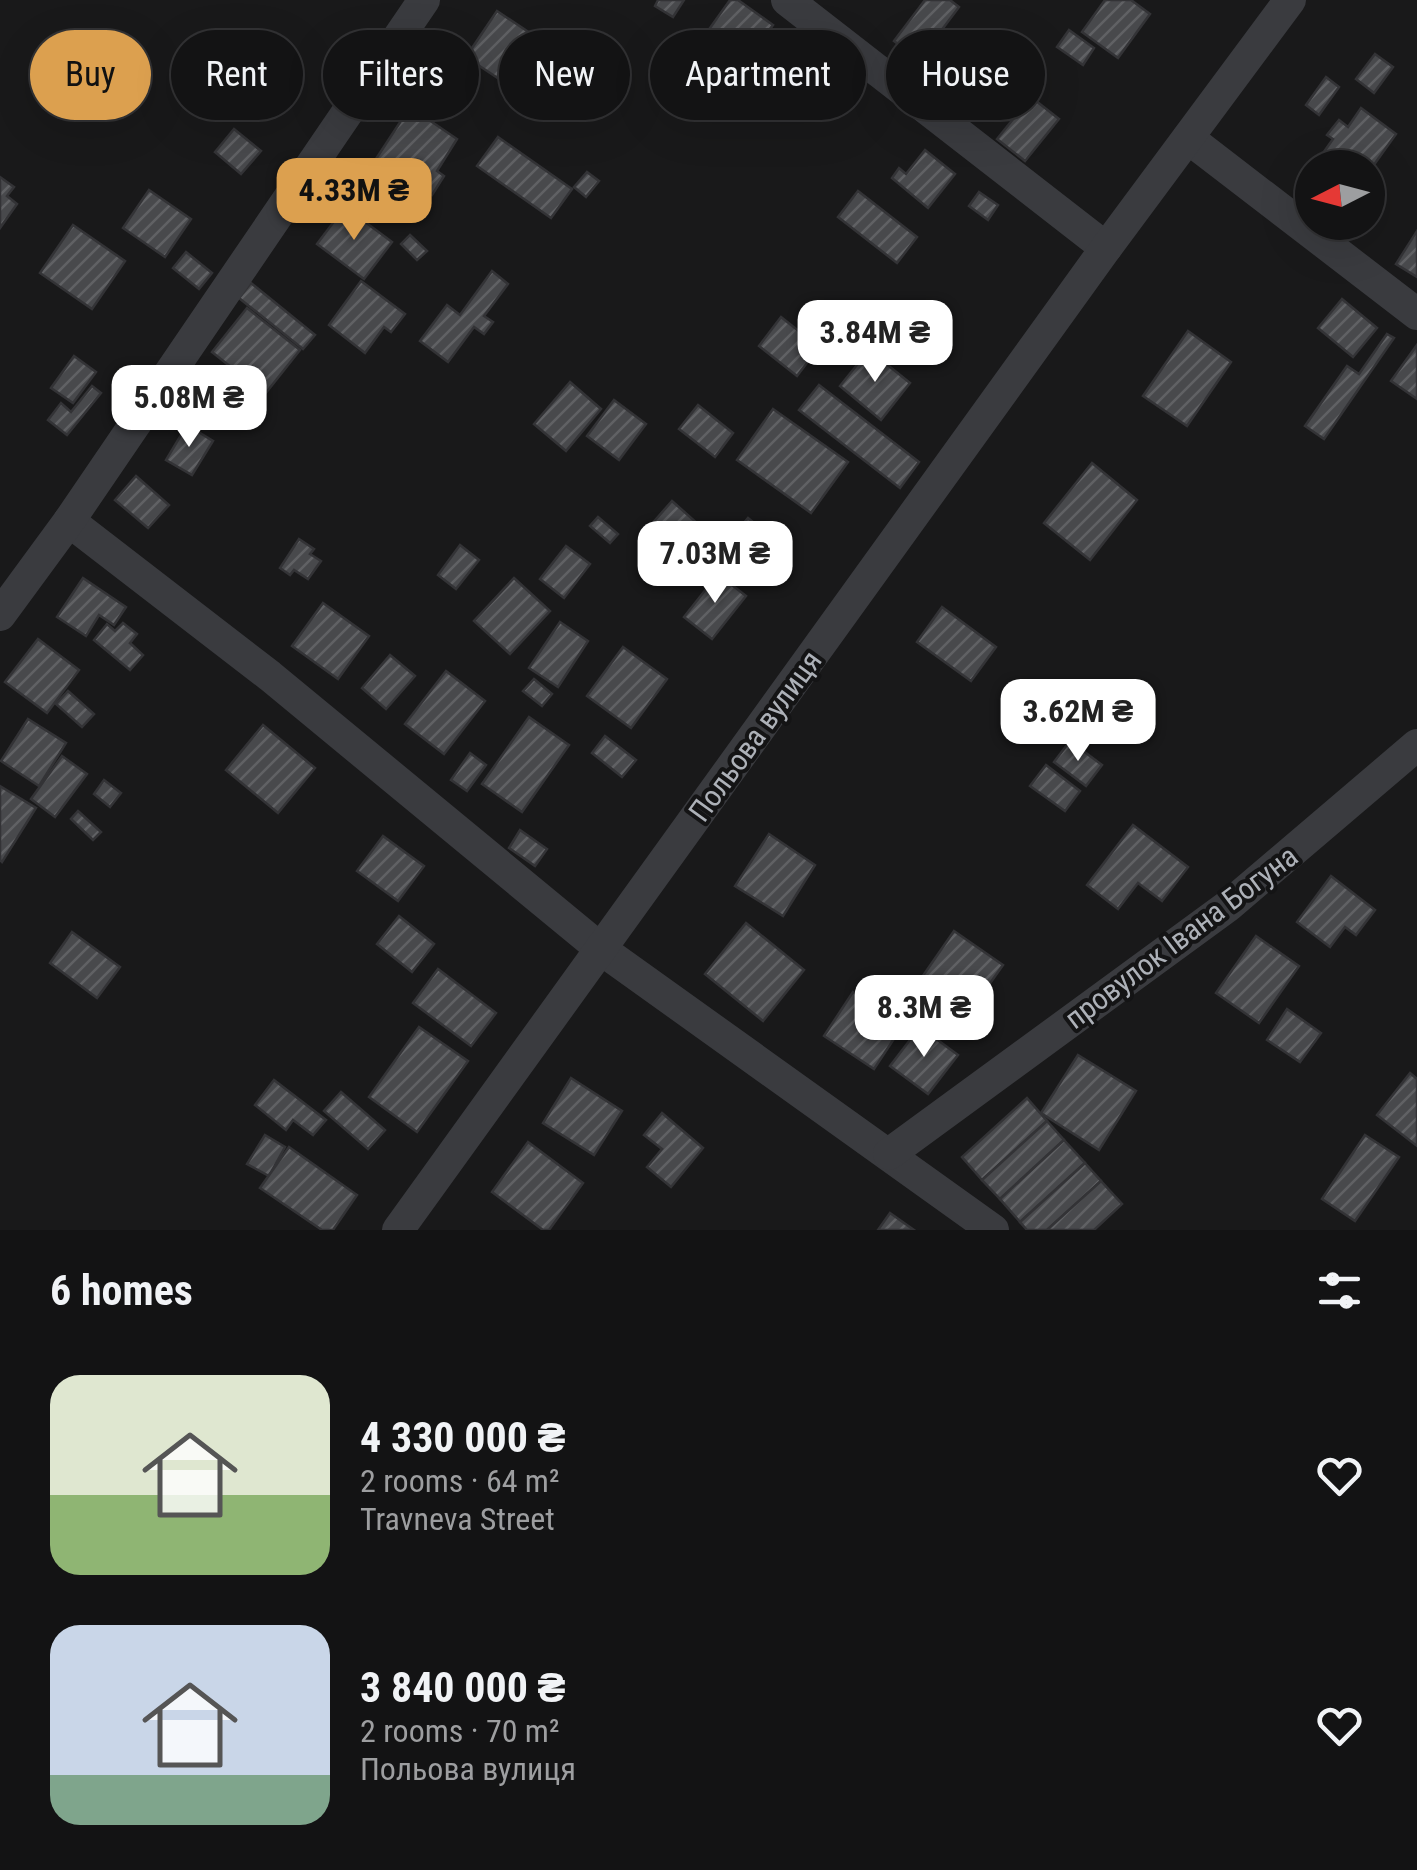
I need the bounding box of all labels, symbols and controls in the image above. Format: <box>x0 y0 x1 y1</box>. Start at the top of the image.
chip: Buy <box>30 30 151 120</box>
chip: Rent <box>171 30 303 120</box>
chip: Filters <box>323 30 479 120</box>
chip: New <box>499 30 630 120</box>
chip: Apartment <box>650 30 866 120</box>
chip: House <box>886 30 1045 120</box>
north arrow <box>1295 150 1385 240</box>
map controls <box>1295 150 1385 240</box>
pin: 4.33M ₴ <box>262 158 446 243</box>
text: 4.33M ₴ <box>299 171 409 209</box>
pin: 3.84M ₴ <box>783 300 967 385</box>
text: 3.84M ₴ <box>820 313 930 351</box>
pin: 5.08M ₴ <box>97 365 281 450</box>
text: 5.08M ₴ <box>134 378 244 416</box>
pin: 7.03M ₴ <box>623 521 807 606</box>
text: 7.03M ₴ <box>660 534 770 572</box>
street label: Польова вулиця <box>681 644 829 828</box>
pin: 3.62M ₴ <box>986 679 1170 764</box>
text: 3.62M ₴ <box>1023 692 1133 730</box>
street label: провулок Івана Богуна <box>1058 838 1304 1036</box>
pin: 8.3M ₴ <box>843 975 1005 1060</box>
text: 8.3M ₴ <box>877 988 971 1026</box>
icon: filters <box>1312 1263 1367 1318</box>
text: 6 homes <box>50 1266 193 1315</box>
text: 4 330 000 ₴ <box>360 1413 566 1462</box>
icon: home <box>130 1415 250 1535</box>
icon: heart <box>1312 1448 1367 1503</box>
text: 2 rooms · 64 m² <box>360 1462 559 1500</box>
text: Travneva Street <box>360 1500 555 1538</box>
text: 3 840 000 ₴ <box>360 1663 566 1712</box>
icon: home <box>130 1665 250 1785</box>
icon: heart <box>1312 1698 1367 1753</box>
text: 2 rooms · 70 m² <box>360 1712 559 1750</box>
text: Польова вулиця <box>360 1750 576 1788</box>

